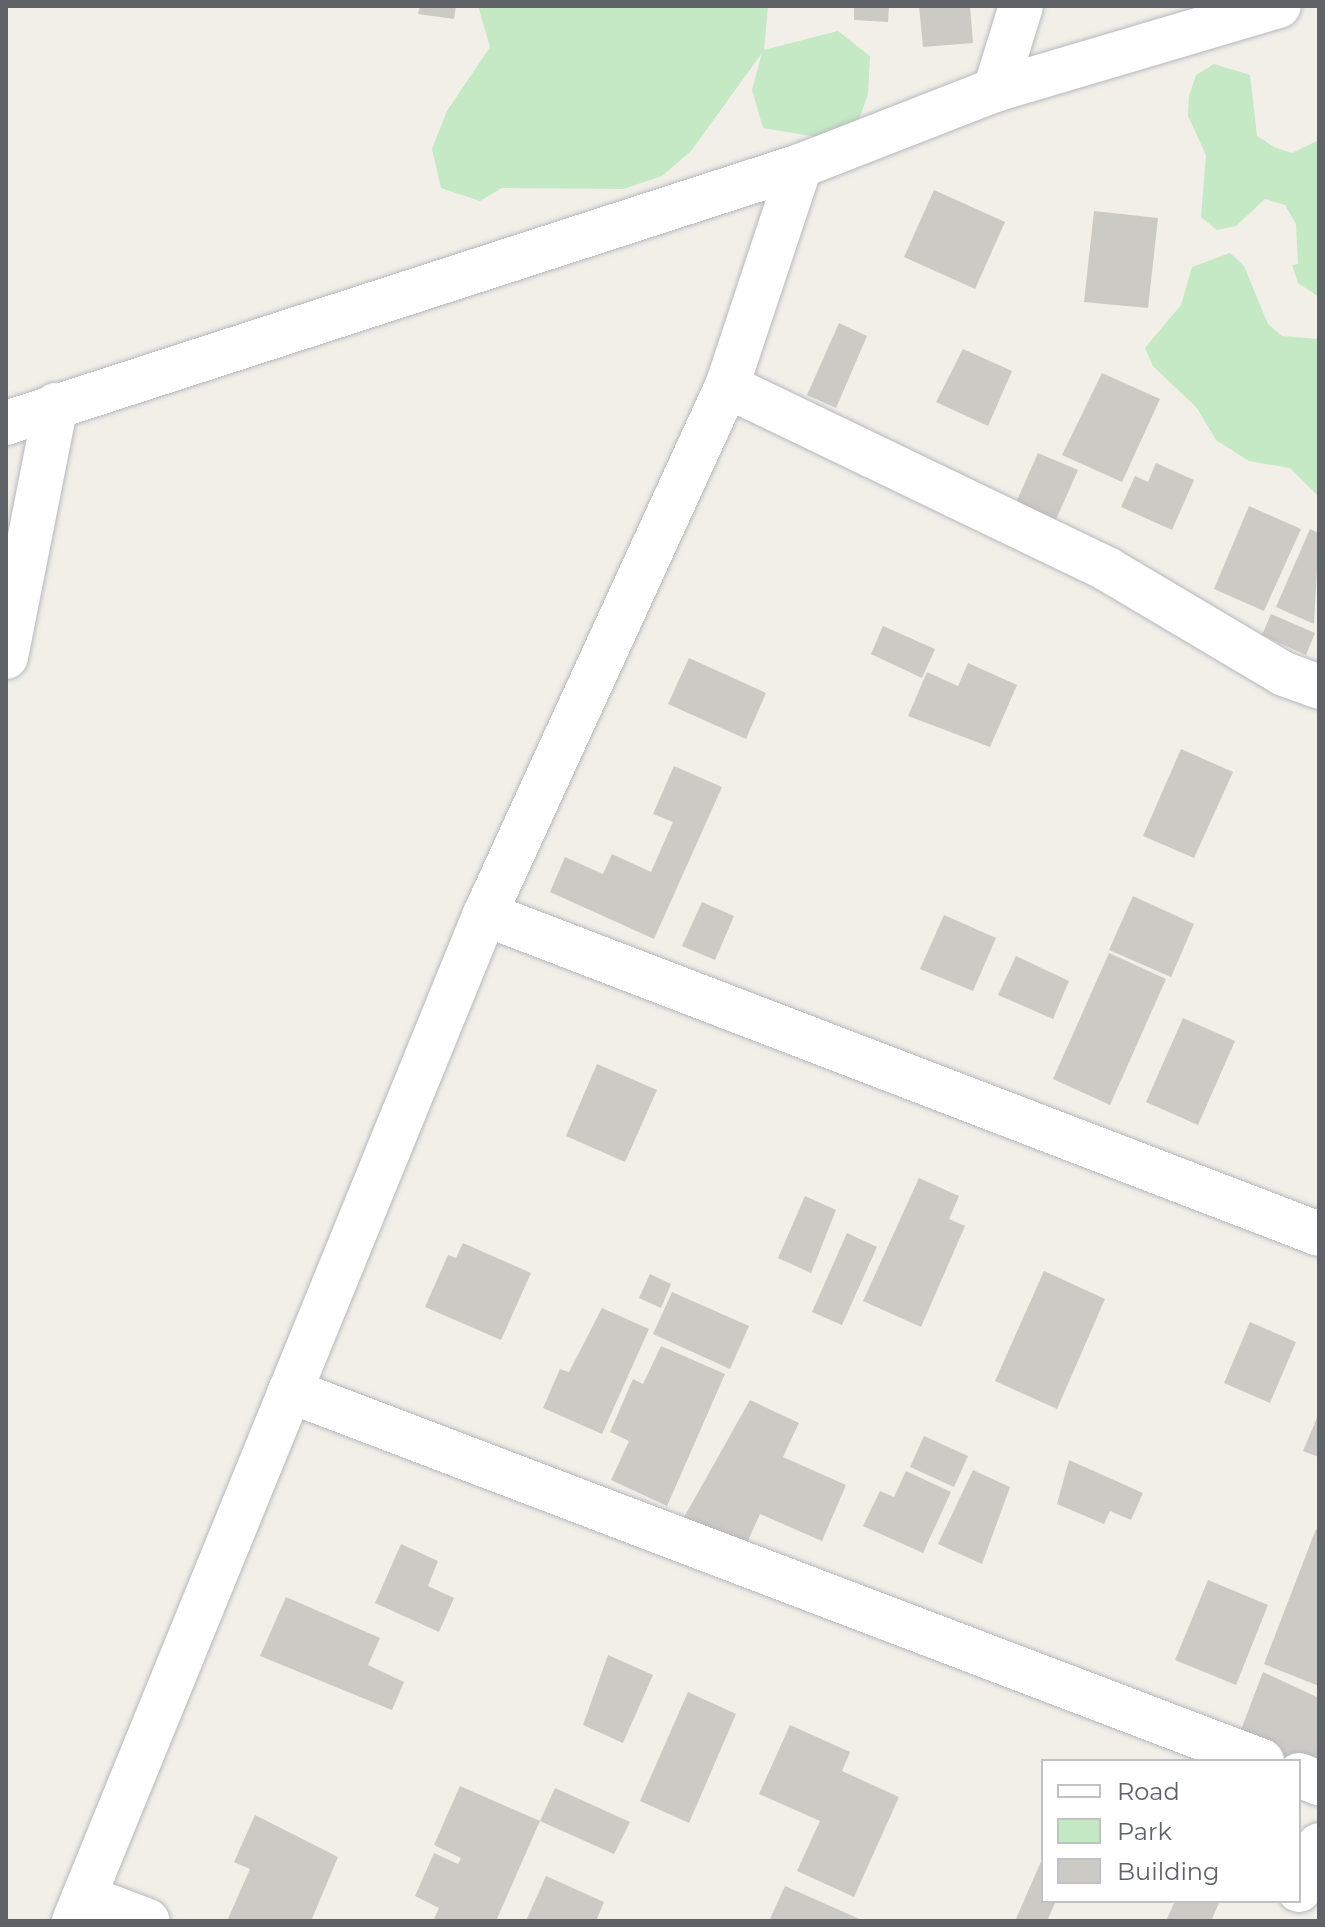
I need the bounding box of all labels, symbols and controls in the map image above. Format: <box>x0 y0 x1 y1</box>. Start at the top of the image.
legend <box>1041 1759 1301 1903</box>
text: Road <box>1117 1777 1180 1806</box>
text: Park <box>1117 1817 1172 1846</box>
text: Building <box>1117 1857 1220 1886</box>

